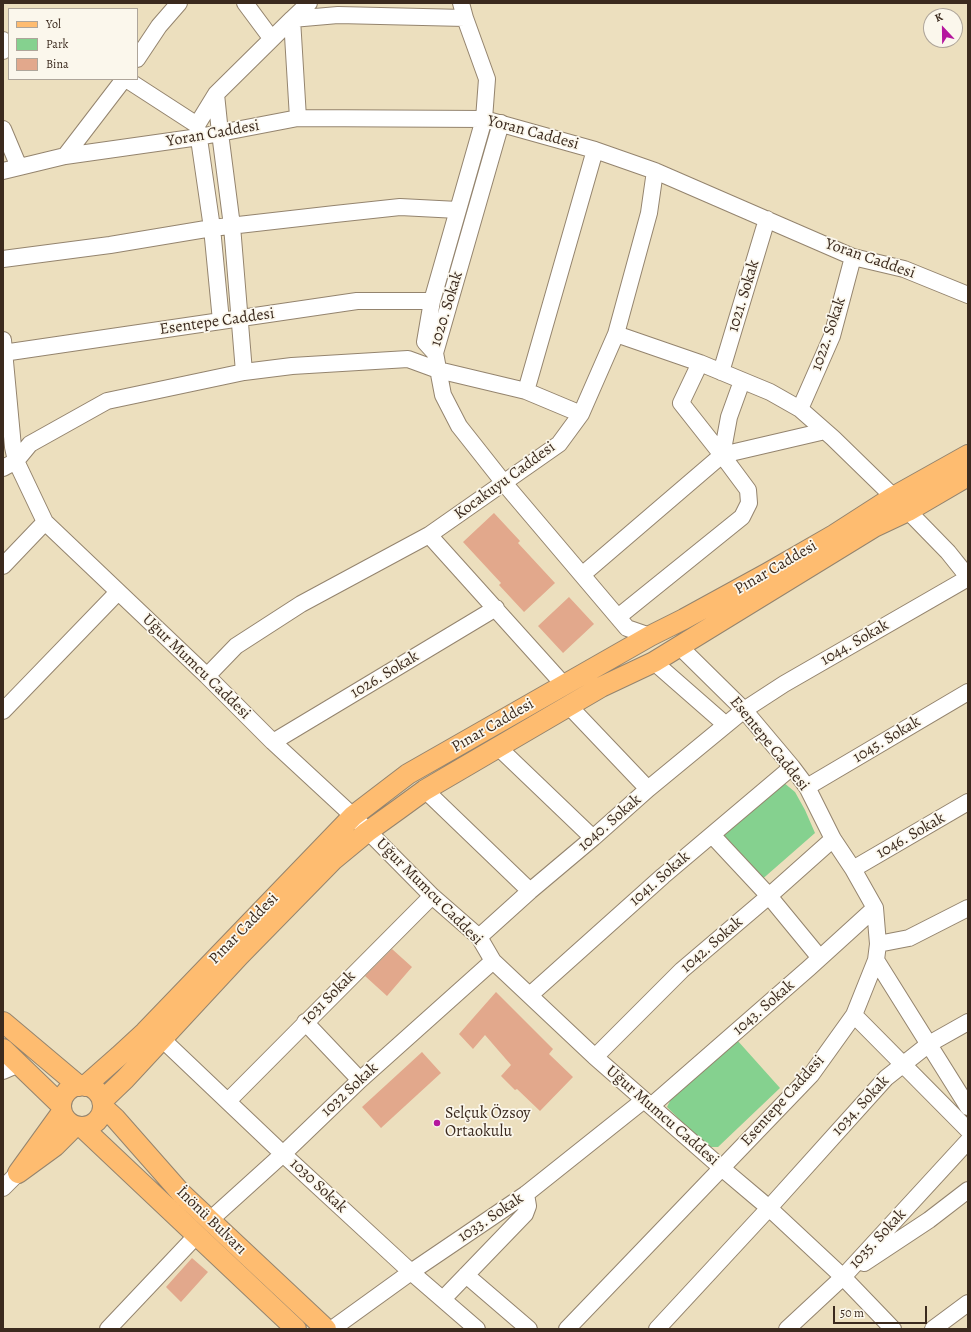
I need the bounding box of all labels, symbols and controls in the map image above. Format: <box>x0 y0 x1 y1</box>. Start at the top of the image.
legend <box>8 8 138 80</box>
north arrow <box>923 8 963 48</box>
text: K <box>933 9 945 26</box>
text: Yol <box>46 16 61 32</box>
text: Park <box>46 36 69 52</box>
text: Bina <box>46 56 69 72</box>
street label: Yoran Caddesi <box>485 112 581 154</box>
street label: Yoran Caddesi <box>165 116 261 152</box>
street label: Yoran Caddesi <box>822 235 918 283</box>
street label: 1021. Sokak <box>724 258 764 334</box>
street label: 1020. Sokak <box>427 269 467 349</box>
street label: 1022. Sokak <box>807 295 851 373</box>
street label: Esentepe Caddesi <box>158 304 276 340</box>
street label: Kocakuyu Caddesi <box>451 438 559 524</box>
street label: Pınar Caddesi <box>732 537 820 599</box>
street label: Uğur Mumcu Caddesi <box>138 610 254 724</box>
street label: 1044. Sokak <box>817 616 893 670</box>
street label: 1026. Sokak <box>347 647 423 703</box>
street label: Esentepe Caddesi <box>725 693 813 795</box>
street label: Pınar Caddesi <box>449 695 537 757</box>
street label: 1045. Sokak <box>850 712 924 768</box>
street label: 1040. Sokak <box>575 790 645 856</box>
street label: 1046. Sokak <box>873 809 949 863</box>
street label: Uğur Mumcu Caddesi <box>371 834 487 950</box>
street label: 1041. Sokak <box>626 848 694 910</box>
street label: Pınar Caddesi <box>205 889 283 969</box>
street label: 1042. Sokak <box>677 913 747 977</box>
street label: 1031 Sokak <box>298 967 360 1029</box>
street label: 1043. Sokak <box>729 976 799 1040</box>
street label: Esentepe Caddesi <box>737 1052 829 1150</box>
street label: 1032 Sokak <box>318 1059 382 1121</box>
street label: Uğur Mumcu Caddesi <box>602 1062 722 1170</box>
street label: 1034. Sokak <box>828 1072 894 1140</box>
place label: Selçuk Özsoy Ortaokulu <box>445 1104 531 1142</box>
marker: Selçuk Özsoy Ortaokulu <box>432 1118 442 1128</box>
street label: 1030 Sokak <box>285 1155 351 1217</box>
street label: İnönü Bulvarı <box>172 1183 250 1259</box>
street label: 1033. Sokak <box>455 1189 527 1247</box>
street label: 1035. Sokak <box>845 1205 911 1273</box>
scale bar <box>835 1298 929 1324</box>
text: 50 m <box>840 1305 864 1321</box>

